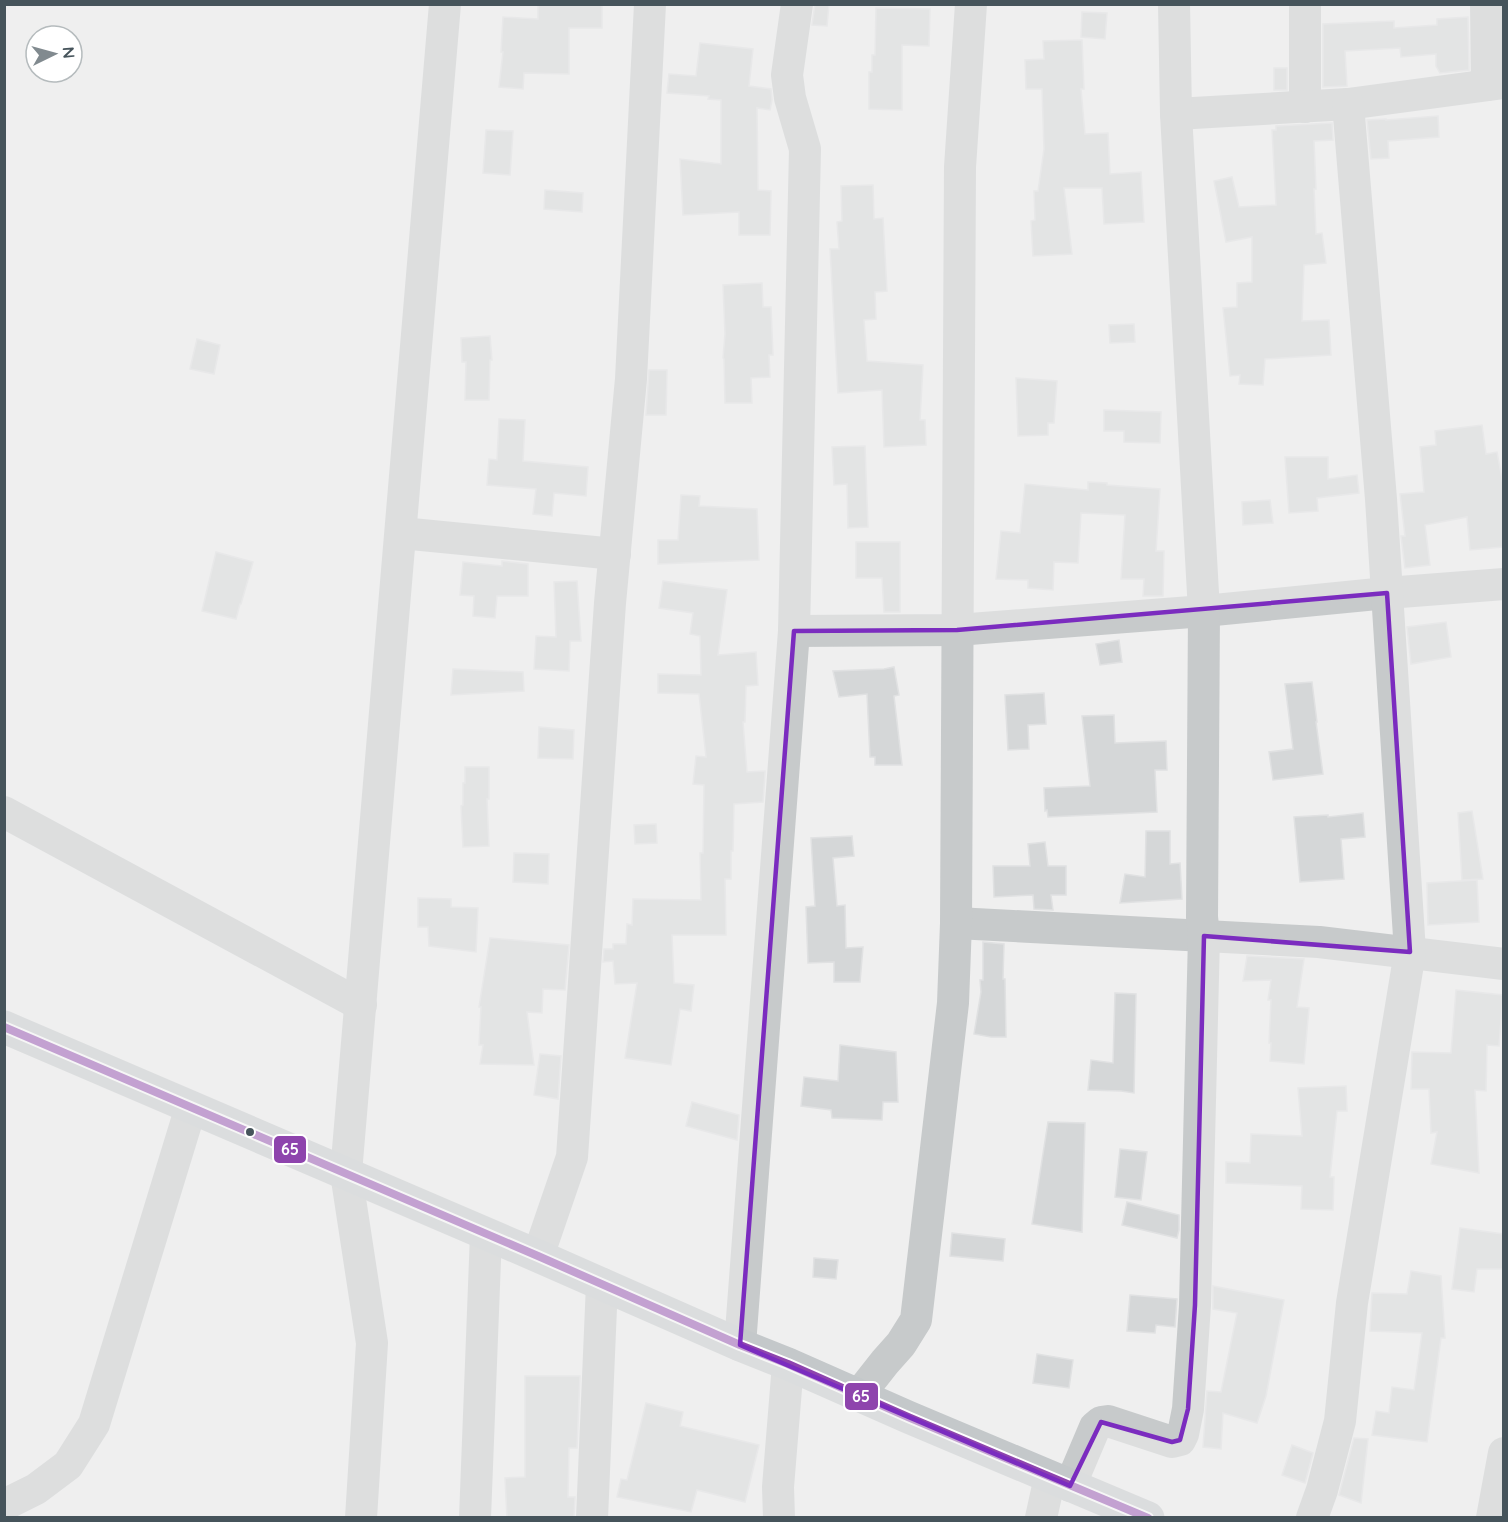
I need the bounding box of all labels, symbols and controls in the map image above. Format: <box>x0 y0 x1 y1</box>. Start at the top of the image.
north arrow <box>24 24 84 84</box>
text: N <box>58 46 79 59</box>
unlabelled marker <box>244 1126 256 1138</box>
line badge: 65 <box>273 1135 307 1164</box>
text: 65 <box>281 1139 299 1159</box>
line badge: 65 <box>844 1382 879 1411</box>
text: 65 <box>852 1386 870 1406</box>

